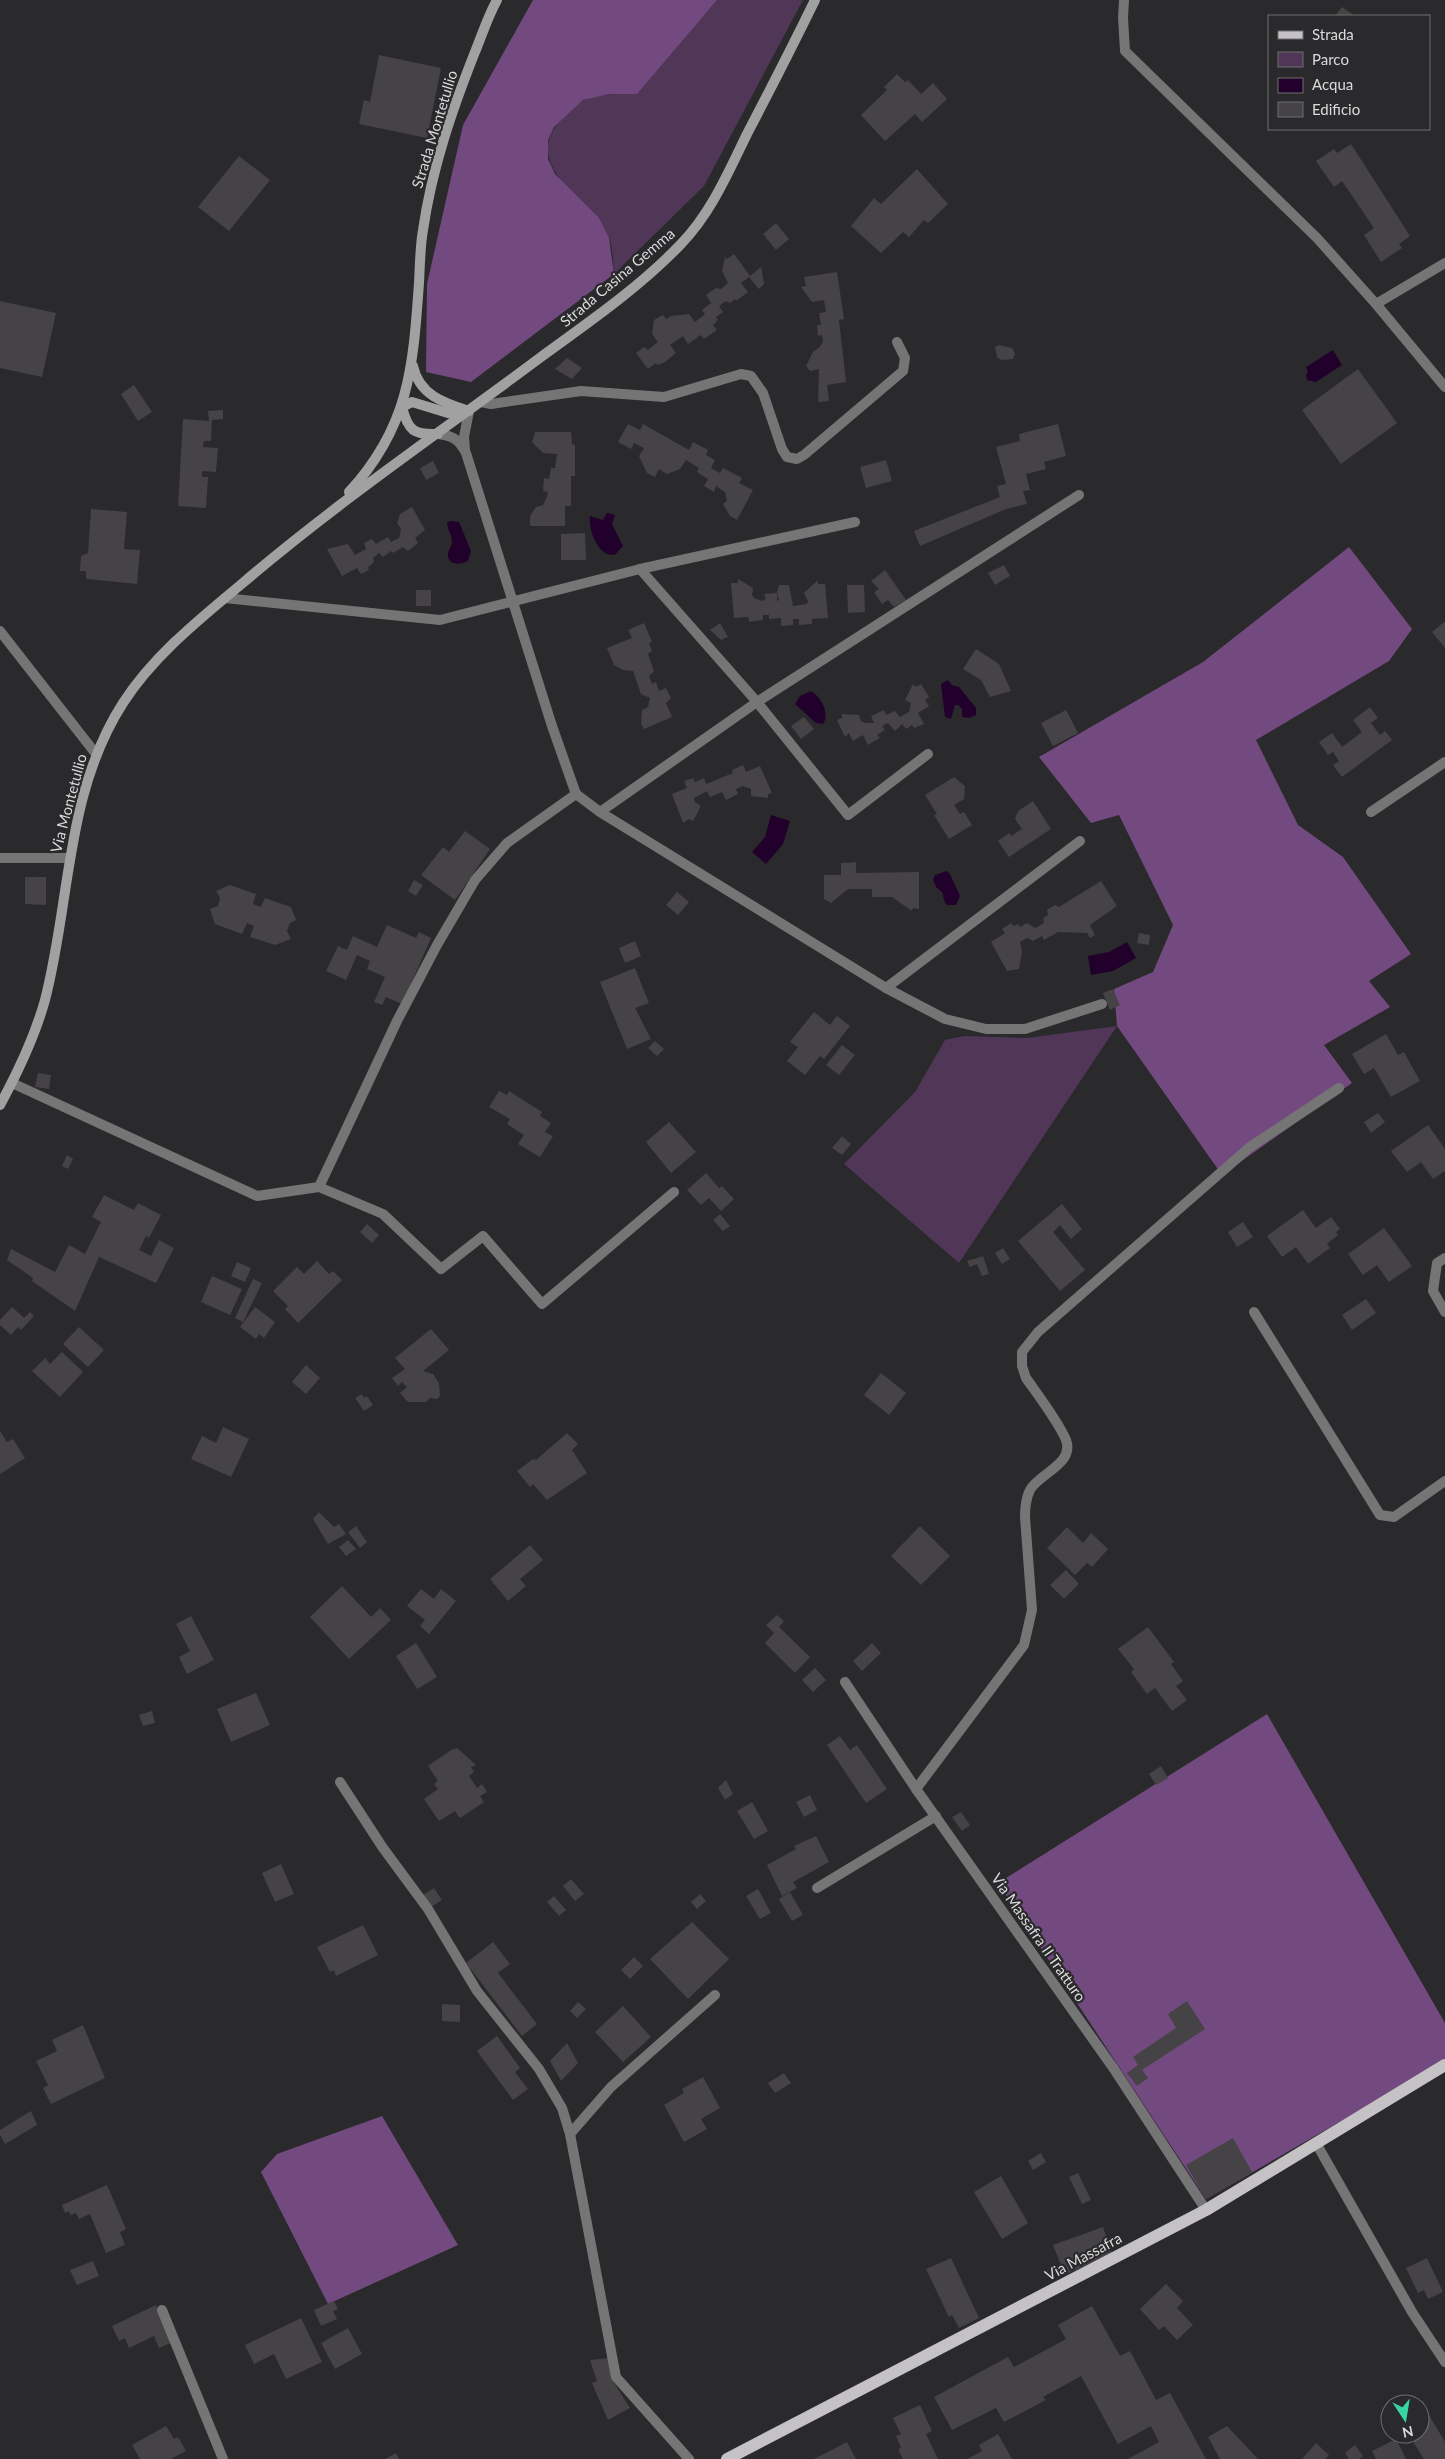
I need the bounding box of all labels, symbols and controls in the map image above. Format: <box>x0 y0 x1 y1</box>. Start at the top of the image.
legend <box>1268 15 1430 130</box>
text: Strada <box>1312 25 1354 43</box>
text: Parco <box>1312 50 1349 68</box>
street label: Strada Montetullio <box>408 68 460 190</box>
text: Acqua <box>1312 75 1353 93</box>
text: Edificio <box>1312 100 1360 118</box>
street label: Strada Casina Gemma <box>556 224 678 330</box>
street label: Via Montetullio <box>46 752 90 854</box>
street label: Via Massafra II Tratturo <box>988 1869 1090 2005</box>
street label: Via Massafra <box>1041 2228 1125 2284</box>
north arrow <box>1380 2394 1430 2444</box>
text: N <box>1401 2423 1415 2442</box>

